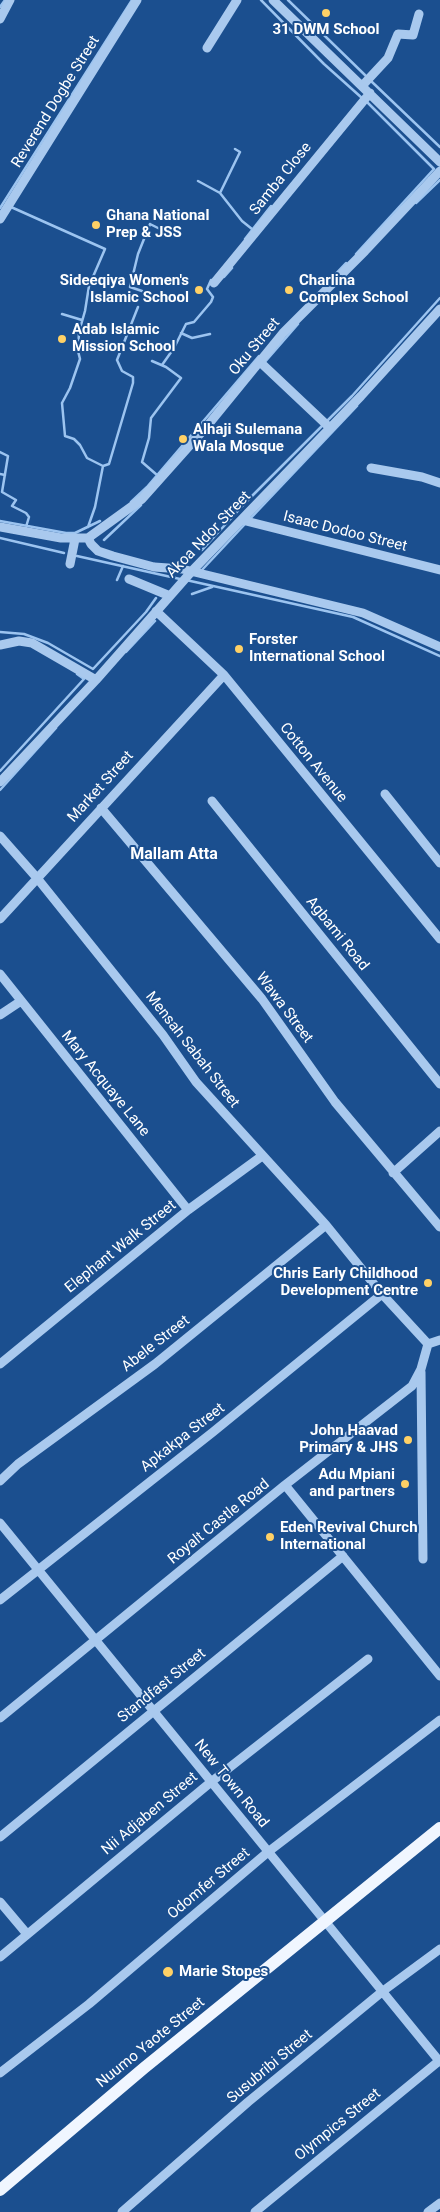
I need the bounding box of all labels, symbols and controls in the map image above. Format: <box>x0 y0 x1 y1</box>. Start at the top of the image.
marker: 31 DWM School <box>320 7 332 19</box>
place label: 31 DWM School <box>272 21 380 39</box>
street label: Reverend Dogbe Street <box>8 33 104 171</box>
street label: Samba Close <box>246 139 316 219</box>
place label: Ghana National Prep & JSS <box>106 207 209 242</box>
marker: Ghana National Prep & JSS <box>90 219 102 231</box>
place label: Sideeqiya Women's Islamic School <box>60 272 189 307</box>
place label: Charlina Complex School <box>299 272 408 307</box>
marker: Sideeqiya Women's Islamic School <box>193 284 205 296</box>
marker: Charlina Complex School <box>283 284 295 296</box>
street label: Oku Street <box>226 315 284 379</box>
place label: Adab Islamic Mission School <box>72 321 175 356</box>
marker: Adab Islamic Mission School <box>56 333 68 345</box>
place label: Alhaji Sulemana Wala Mosque <box>193 421 302 456</box>
marker: Alhaji Sulemana Wala Mosque <box>177 433 189 445</box>
street label: Akoa Ndor Street <box>163 488 255 582</box>
street label: Isaac Dodoo Street <box>281 508 409 556</box>
place label: Forster International School <box>249 631 385 666</box>
marker: Forster International School <box>233 643 245 655</box>
street label: Cotton Avenue <box>275 719 351 807</box>
street label: Market Street <box>64 748 138 826</box>
district label: Mallam Atta <box>130 845 218 865</box>
street label: Agbami Road <box>302 893 372 975</box>
street label: Wawa Street <box>252 969 316 1047</box>
street label: Mensah Sabah Street <box>141 988 243 1112</box>
street label: Mary Acquaye Lane <box>57 1027 153 1141</box>
street label: Elephant Walk Street <box>62 1197 180 1297</box>
place label: Chris Early Childhood Development Centre <box>273 1265 418 1300</box>
marker: Chris Early Childhood Development Centre <box>422 1277 434 1289</box>
street label: Abele Street <box>119 1312 193 1376</box>
street label: Apkakpa Street <box>137 1400 229 1476</box>
place label: John Haavad Primary & JHS <box>299 1422 398 1457</box>
marker: John Haavad Primary & JHS <box>402 1434 414 1446</box>
place label: Adu Mpiani and partners <box>309 1466 395 1501</box>
street label: Royalt Castle Road <box>165 1476 273 1568</box>
marker: Adu Mpiani and partners <box>399 1478 411 1490</box>
place label: Eden Revival Church International <box>280 1519 418 1554</box>
marker: Eden Revival Church International <box>264 1531 276 1543</box>
street label: Standfast Street <box>114 1645 210 1727</box>
street label: New Town Road <box>190 1736 272 1832</box>
street label: Nii Adjaben Street <box>98 1769 202 1859</box>
street label: Odomfer Street <box>164 1844 254 1924</box>
place label: Marie Stopes <box>179 1963 268 1981</box>
marker: Marie Stopes <box>161 1965 175 1979</box>
street label: Nuumo Yaote Street <box>93 1994 209 2092</box>
street label: Susubribi Street <box>224 2026 316 2108</box>
street label: Olympics Street <box>291 2085 385 2165</box>

